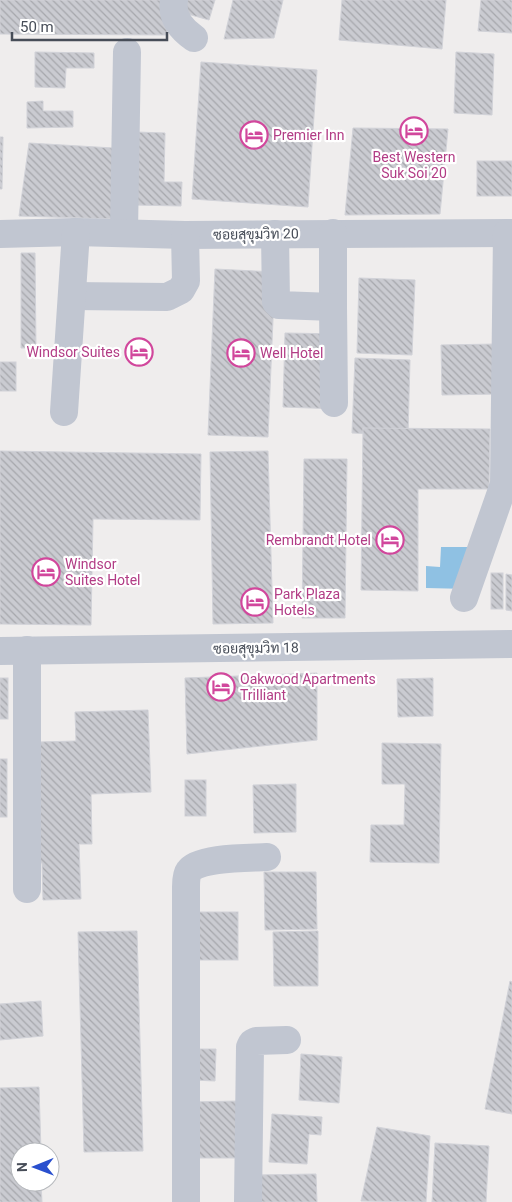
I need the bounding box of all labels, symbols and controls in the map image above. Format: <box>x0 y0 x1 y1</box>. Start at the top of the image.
scale bar <box>12 10 168 42</box>
text: 50 m <box>20 18 54 36</box>
hotel icon: Best Western Suk Soi 20 <box>399 116 429 146</box>
hotel icon: Premier Inn <box>239 120 269 150</box>
place label: Premier Inn <box>273 127 344 143</box>
place label: Best Western Suk Soi 20 <box>373 149 455 181</box>
street label: ซอยสุขุมวิท 20 <box>213 225 299 245</box>
hotel icon: Windsor Suites <box>124 337 154 367</box>
hotel icon: Well Hotel <box>226 338 256 368</box>
place label: Windsor Suites <box>26 344 120 360</box>
place label: Well Hotel <box>260 345 323 361</box>
hotel icon: Rembrandt Hotel <box>375 525 405 555</box>
place label: Rembrandt Hotel <box>266 532 371 548</box>
place label: Windsor Suites Hotel <box>65 556 141 588</box>
hotel icon: Windsor Suites Hotel <box>31 557 61 587</box>
place label: Park Plaza Hotels <box>274 586 340 618</box>
hotel icon: Park Plaza Hotels <box>240 587 270 617</box>
street label: ซอยสุขุมวิท 18 <box>213 639 299 659</box>
place label: Oakwood Apartments Trilliant <box>240 671 376 703</box>
hotel icon: Oakwood Apartments Trilliant <box>206 672 236 702</box>
north arrow <box>10 1142 60 1192</box>
text: N <box>14 1162 30 1172</box>

